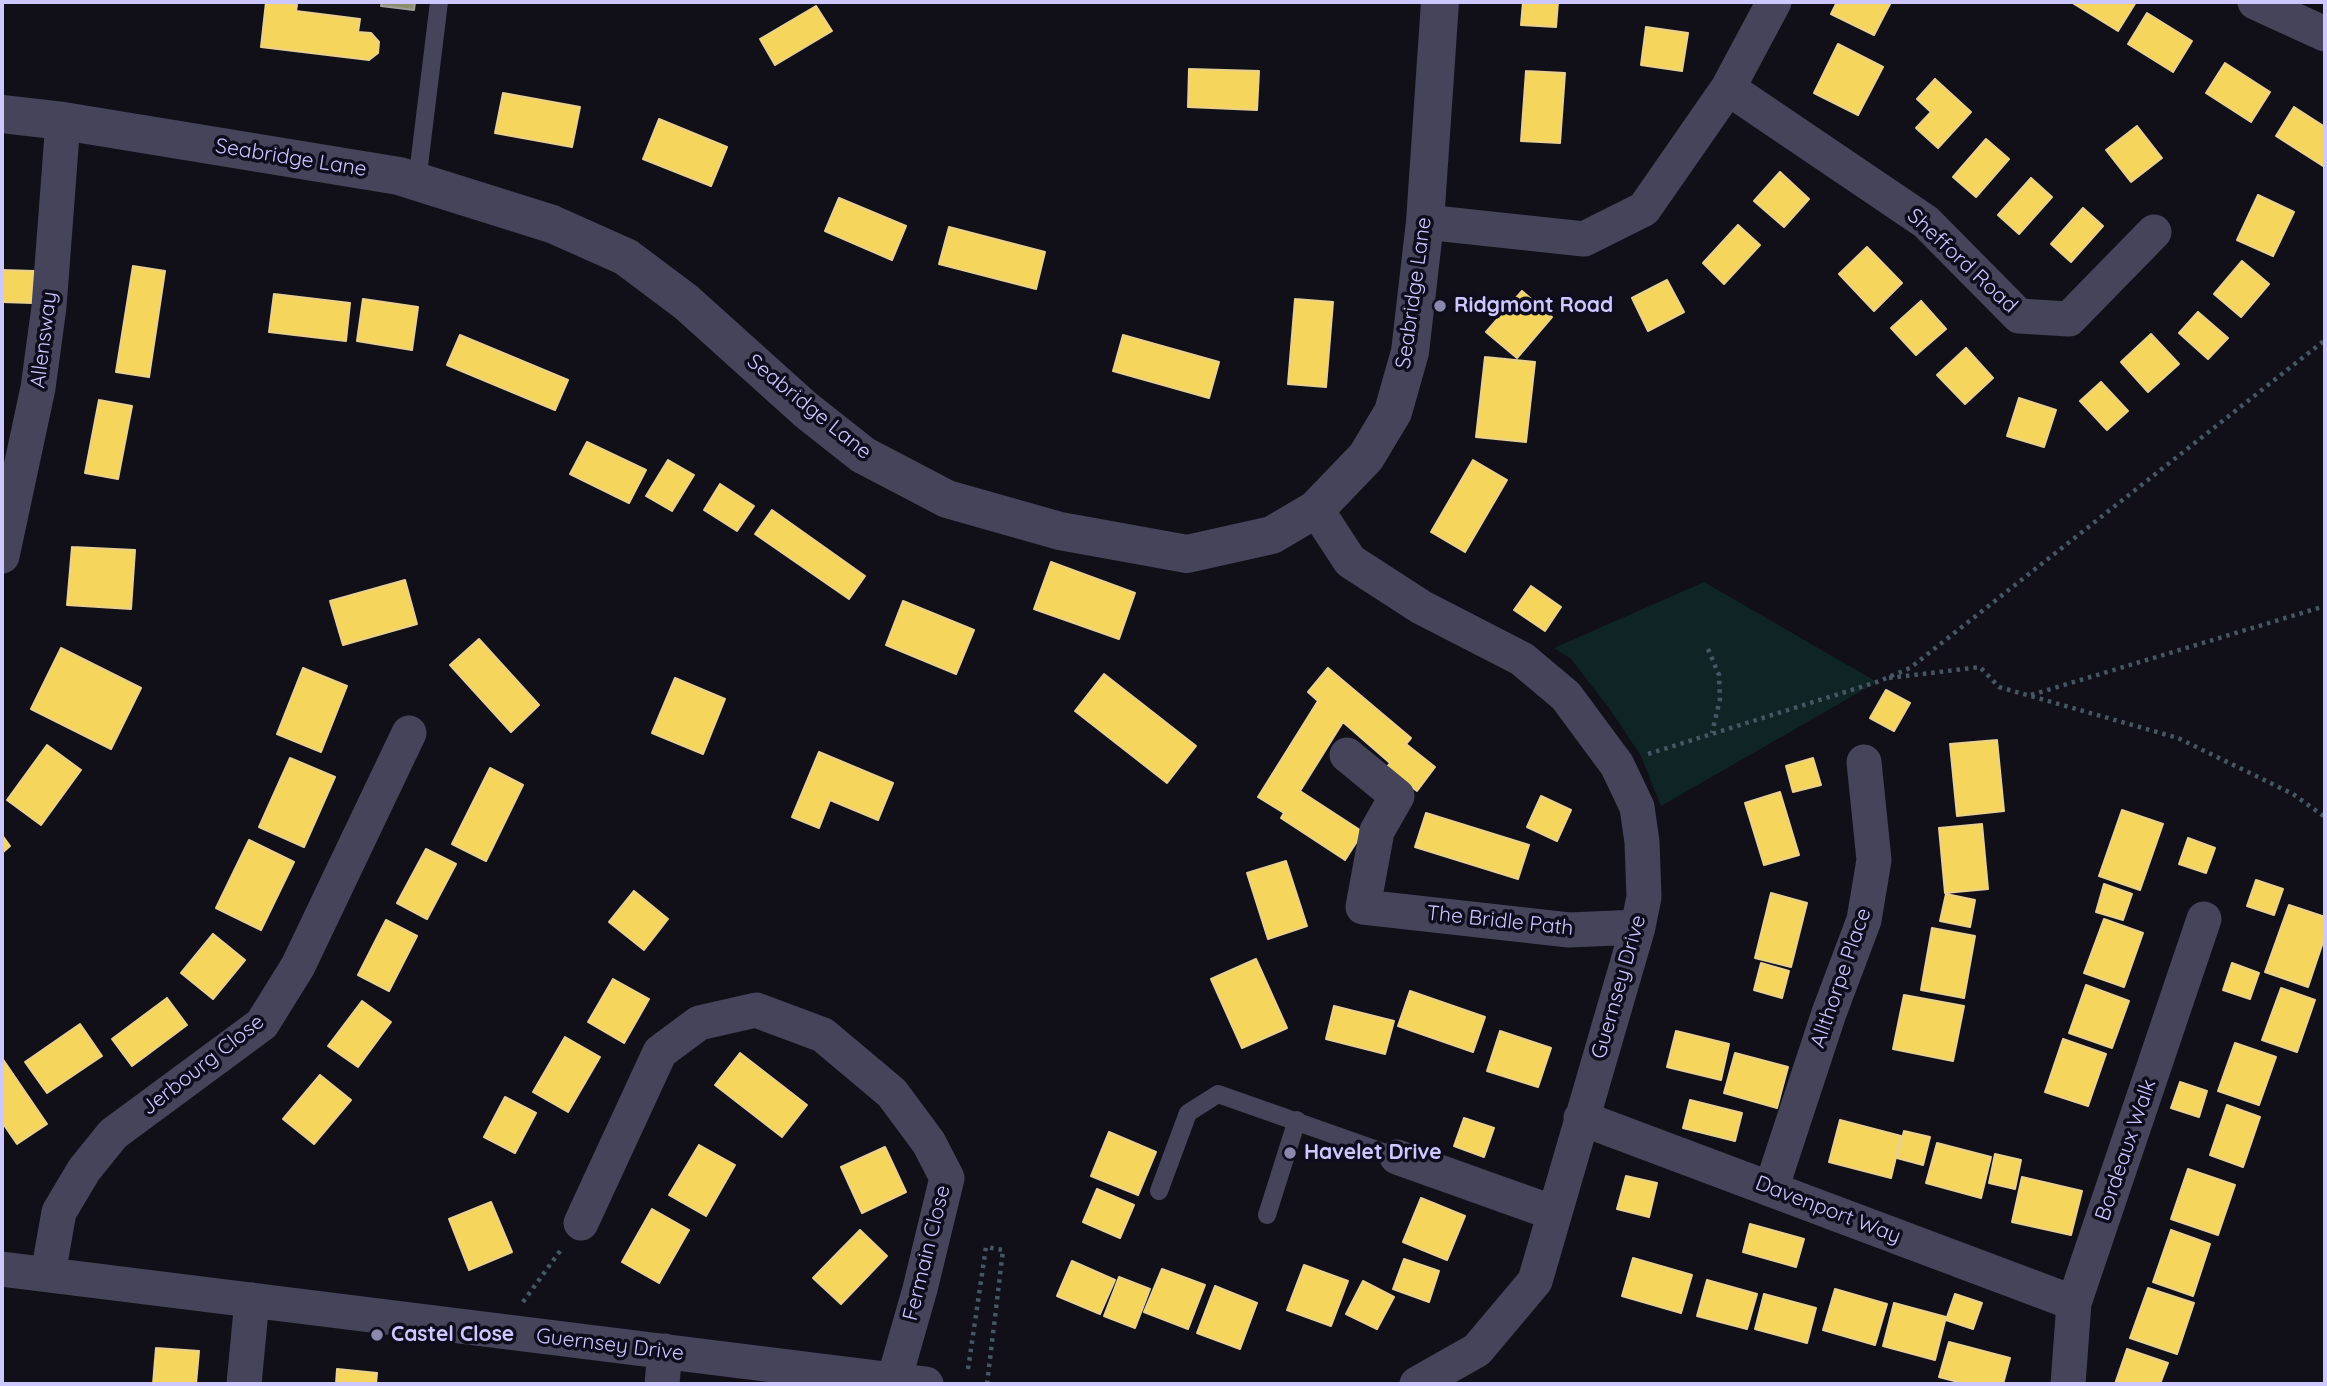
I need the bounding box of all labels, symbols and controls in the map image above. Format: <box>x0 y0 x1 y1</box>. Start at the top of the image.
street label: Seabridge Lane <box>214 134 368 182</box>
street label: Shefford Road <box>1902 204 2022 318</box>
street label: Seabridge Lane <box>1391 216 1437 370</box>
street label: Allensway <box>26 290 62 390</box>
place label: Ridgmont Road <box>1454 293 1613 319</box>
marker: Ridgmont Road <box>1432 298 1448 314</box>
street label: Seabridge Lane <box>742 349 876 465</box>
street label: The Bridle Path <box>1425 901 1575 941</box>
street label: Allthorpe Place <box>1805 905 1877 1051</box>
street label: Guernsey Drive <box>1586 912 1652 1062</box>
street label: Jerbourg Close <box>137 1009 269 1121</box>
street label: Bordeaux Walk <box>2090 1076 2162 1224</box>
place label: Havelet Drive <box>1304 1140 1442 1166</box>
marker: Havelet Drive <box>1282 1145 1298 1161</box>
street label: Davenport Way <box>1752 1171 1904 1249</box>
street label: Fermain Close <box>898 1183 956 1323</box>
place label: Castel Close <box>391 1322 514 1348</box>
street label: Guernsey Drive <box>535 1323 685 1367</box>
marker: Castel Close <box>369 1327 385 1343</box>

